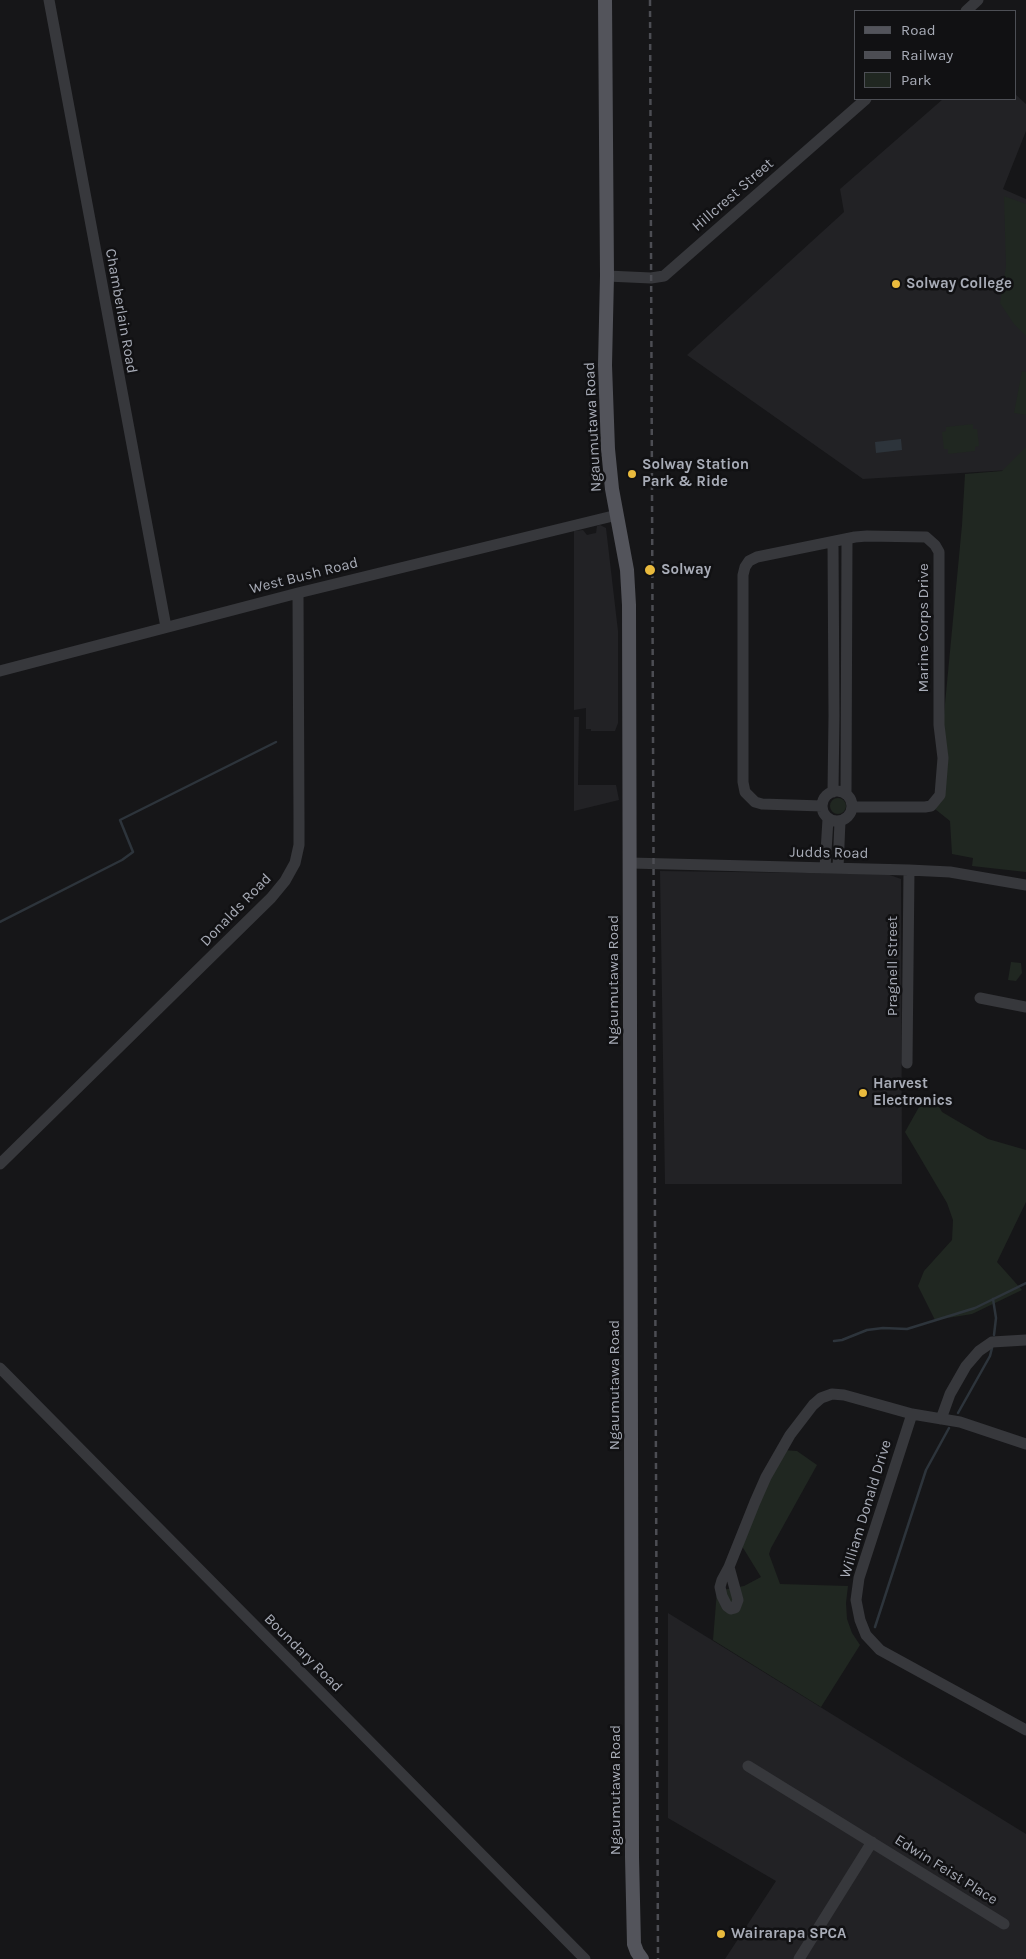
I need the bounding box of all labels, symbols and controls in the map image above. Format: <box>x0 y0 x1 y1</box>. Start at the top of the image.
legend <box>854 10 1016 100</box>
text: Road <box>901 21 936 39</box>
text: Railway <box>901 46 953 64</box>
text: Park <box>901 71 931 89</box>
street label: Hillcrest Street <box>689 155 777 235</box>
street label: Chamberlain Road <box>101 247 141 375</box>
place label: Solway College <box>906 275 1012 293</box>
marker: Solway College <box>890 278 902 290</box>
street label: Ngaumutawa Road <box>581 361 605 493</box>
place label: Solway Station Park & Ride <box>642 456 749 491</box>
marker: Solway Station Park & Ride <box>626 468 638 480</box>
street label: West Bush Road <box>248 554 360 598</box>
place label: Solway <box>661 561 711 579</box>
marker: Solway <box>643 563 657 577</box>
street label: Marine Corps Drive <box>915 563 933 693</box>
street label: Judds Road <box>789 843 869 863</box>
street label: Donalds Road <box>197 870 275 950</box>
street label: Ngaumutawa Road <box>605 915 623 1045</box>
street label: Pragnell Street <box>884 916 902 1016</box>
place label: Harvest Electronics <box>873 1075 953 1110</box>
marker: Harvest Electronics <box>857 1087 869 1099</box>
street label: Ngaumutawa Road <box>606 1320 624 1450</box>
street label: William Donald Drive <box>836 1438 896 1580</box>
street label: Boundary Road <box>260 1610 346 1696</box>
street label: Ngaumutawa Road <box>607 1725 625 1855</box>
street label: Edwin Feist Place <box>891 1831 1001 1909</box>
place label: Wairarapa SPCA <box>731 1925 846 1943</box>
marker: Wairarapa SPCA <box>715 1928 727 1940</box>

